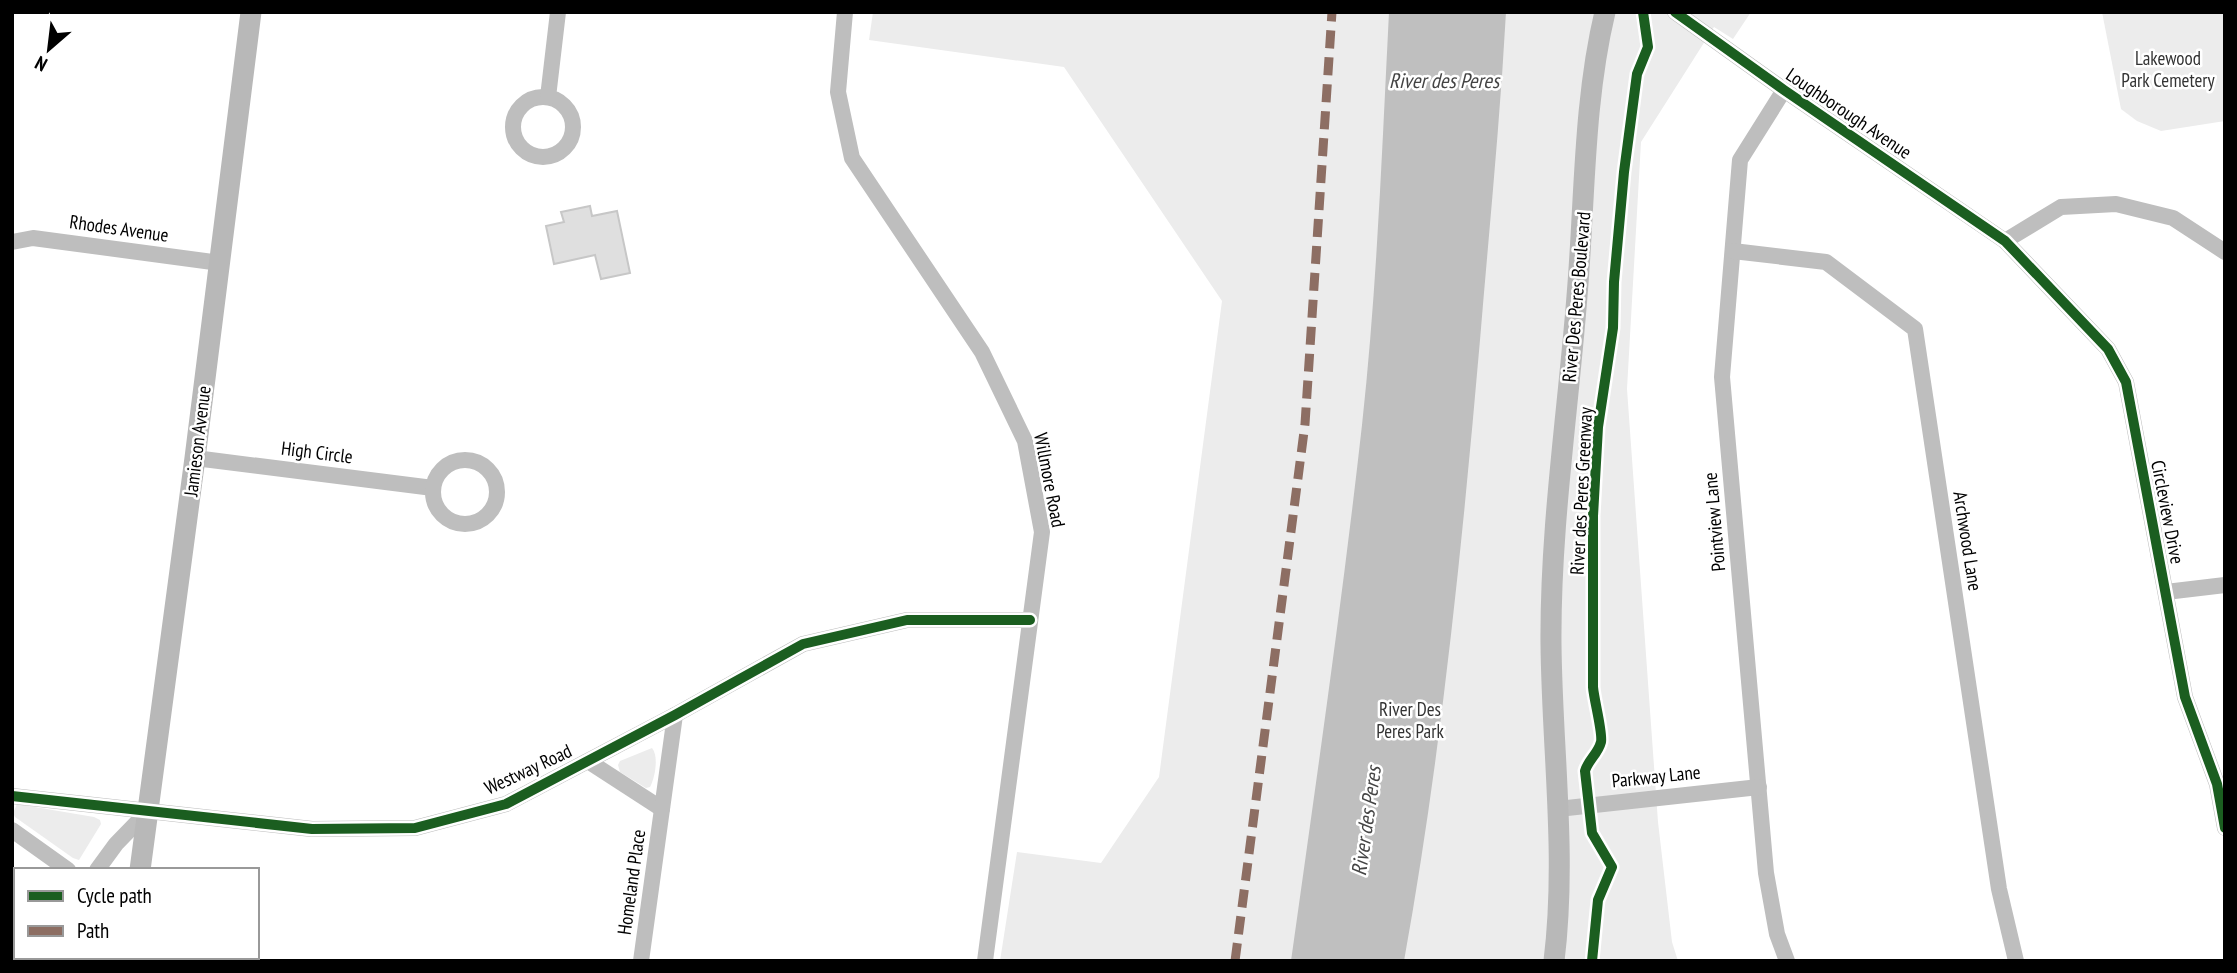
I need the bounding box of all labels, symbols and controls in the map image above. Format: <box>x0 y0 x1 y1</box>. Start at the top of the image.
north arrow <box>14 14 84 84</box>
park label: Lakewood Park Cemetery <box>2121 46 2216 92</box>
text: N <box>31 51 51 77</box>
street label: Loughborough Avenue <box>1782 62 1916 164</box>
water label: River des Peres <box>1389 67 1501 94</box>
street label: Rhodes Avenue <box>68 209 170 247</box>
street label: River Des Peres Boulevard <box>1557 211 1595 383</box>
street label: Jamieson Avenue <box>178 384 216 499</box>
street label: River des Peres Greenway <box>1565 406 1597 576</box>
street label: Willmore Road <box>1029 431 1071 529</box>
street label: High Circle <box>280 436 354 468</box>
street label: Circleview Drive <box>2146 458 2190 566</box>
street label: Pointview Lane <box>1698 471 1730 572</box>
street label: Archwood Lane <box>1948 490 1988 593</box>
park label: River Des Peres Park <box>1376 697 1444 743</box>
street label: Westway Road <box>481 738 575 800</box>
street label: Parkway Lane <box>1610 759 1702 793</box>
water label: River des Peres <box>1345 763 1387 877</box>
street label: Homeland Place <box>612 828 650 936</box>
legend <box>14 868 259 959</box>
text: Cycle path <box>77 882 152 909</box>
text: Path <box>77 917 109 944</box>

